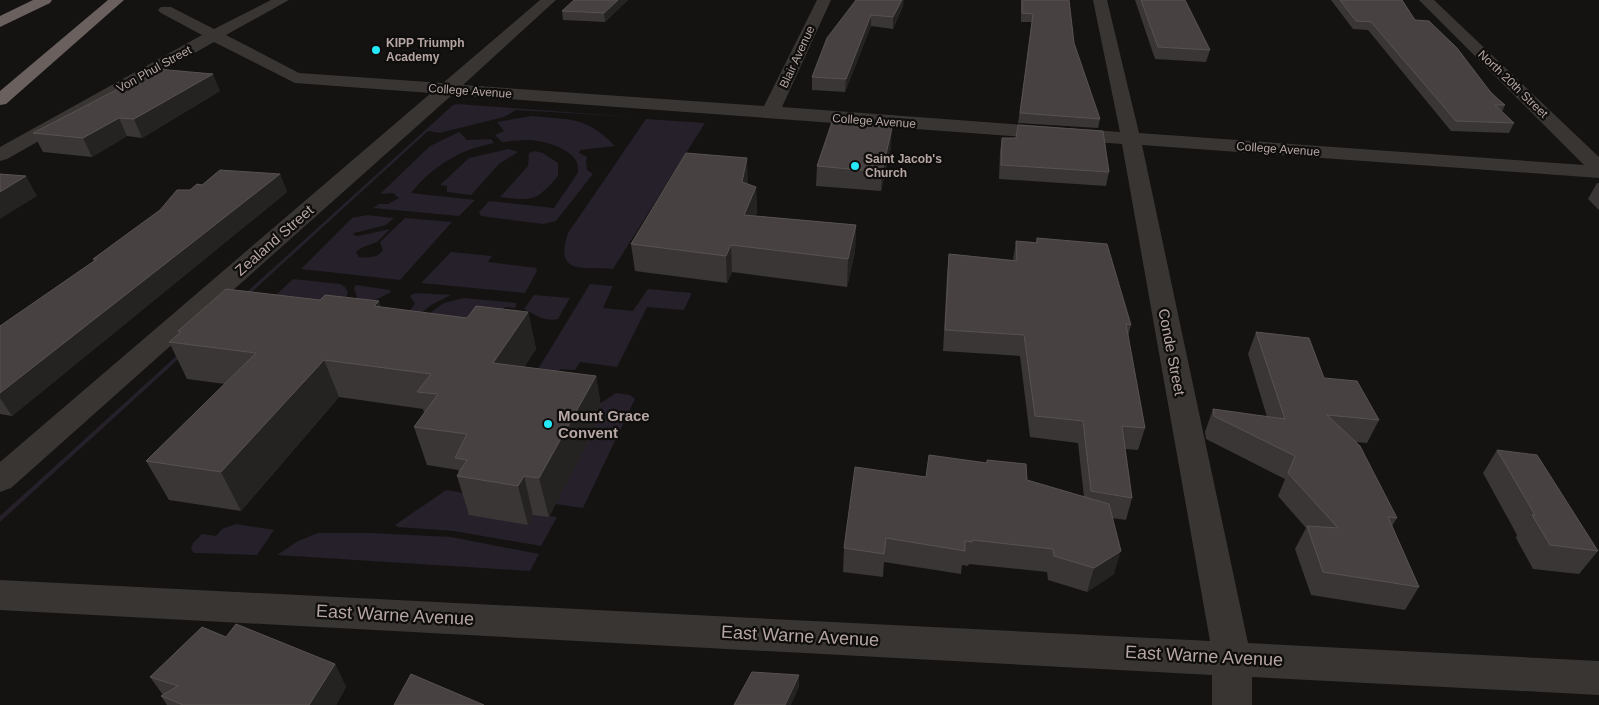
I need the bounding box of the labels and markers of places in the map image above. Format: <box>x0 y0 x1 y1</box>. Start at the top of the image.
place label: KIPP Triumph Academy <box>386 36 464 64</box>
marker: KIPP Triumph Academy <box>370 44 382 56</box>
place label: Saint Jacob's Church <box>865 152 942 180</box>
marker: Saint Jacob's Church <box>849 160 861 172</box>
place label: Mount Grace Convent <box>558 407 650 441</box>
marker: Mount Grace Convent <box>542 418 554 430</box>

